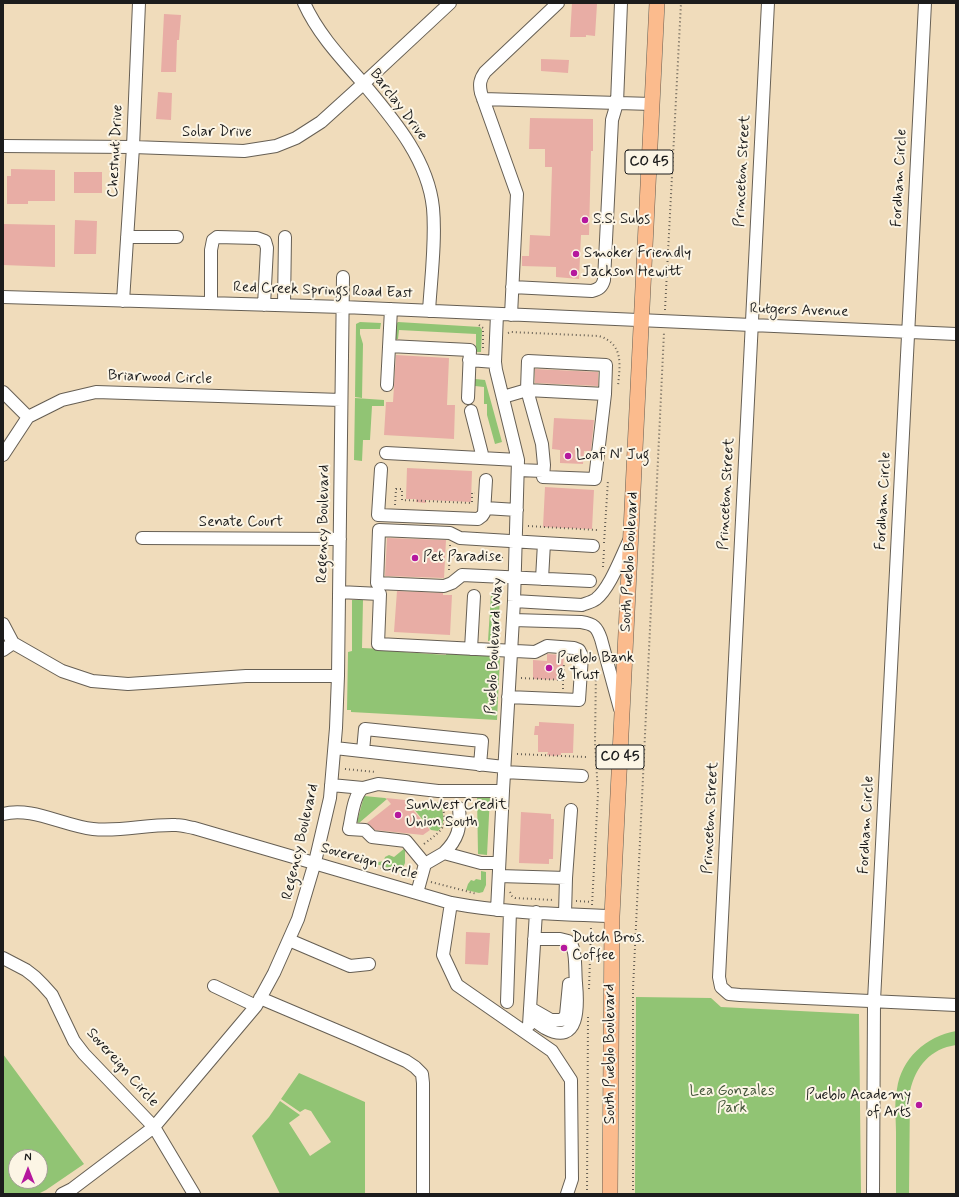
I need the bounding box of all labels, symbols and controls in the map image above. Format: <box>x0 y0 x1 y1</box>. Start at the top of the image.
street label: Barclay Drive <box>365 66 431 144</box>
street label: Chestnut Drive <box>105 104 127 198</box>
street label: Princeton Street <box>731 115 755 227</box>
street label: Solar Drive <box>182 124 252 142</box>
street label: Fordham Circle <box>888 128 912 228</box>
road number: CO 45 <box>625 150 673 174</box>
place label: S.S. Subs <box>593 211 650 229</box>
marker: S.S. Subs <box>580 215 590 225</box>
place label: Smoker Friendly <box>584 245 691 263</box>
marker: Smoker Friendly <box>571 249 581 259</box>
place label: Jackson Hewitt <box>582 264 684 282</box>
marker: Jackson Hewitt <box>569 268 579 278</box>
street label: Red Creek Springs Road East <box>233 279 413 303</box>
street label: Rutgers Avenue <box>749 300 849 322</box>
street label: Briarwood Circle <box>108 367 212 389</box>
street label: Princeton Street <box>715 438 739 550</box>
place label: Loaf N' Jug <box>576 447 649 465</box>
marker: Loaf N' Jug <box>563 451 573 461</box>
street label: Fordham Circle <box>872 451 896 551</box>
street label: Regency Boulevard <box>314 465 334 583</box>
street label: South Pueblo Boulevard <box>617 491 643 633</box>
street label: Senate Court <box>199 514 283 532</box>
place label: Pet Paradise <box>423 549 502 567</box>
marker: Pet Paradise <box>410 553 420 563</box>
street label: Pueblo Boulevard Way <box>482 577 508 715</box>
place label: Pueblo Bank & Trust <box>557 650 634 685</box>
marker: Pueblo Bank & Trust <box>544 663 554 673</box>
road number: CO 45 <box>596 745 644 769</box>
street label: Princeton Street <box>699 762 723 874</box>
street label: Fordham Circle <box>855 775 879 875</box>
street label: Regency Boulevard <box>279 782 323 902</box>
place label: SunWest Credit Union South <box>406 797 507 832</box>
marker: SunWest Credit Union South <box>393 810 403 820</box>
street label: Sovereign Circle <box>319 840 419 884</box>
place label: Dutch Bros. Coffee <box>572 930 645 965</box>
marker: Dutch Bros. Coffee <box>559 943 569 953</box>
street label: South Pueblo Boulevard <box>602 984 620 1124</box>
street label: Sovereign Circle <box>82 1025 162 1111</box>
park label: Lea Gonzales Park <box>689 1083 775 1118</box>
place label: Pueblo Academy of Arts <box>806 1087 911 1122</box>
marker: Pueblo Academy of Arts <box>914 1100 924 1110</box>
north arrow <box>8 1149 48 1189</box>
text: N <box>24 1151 32 1165</box>

